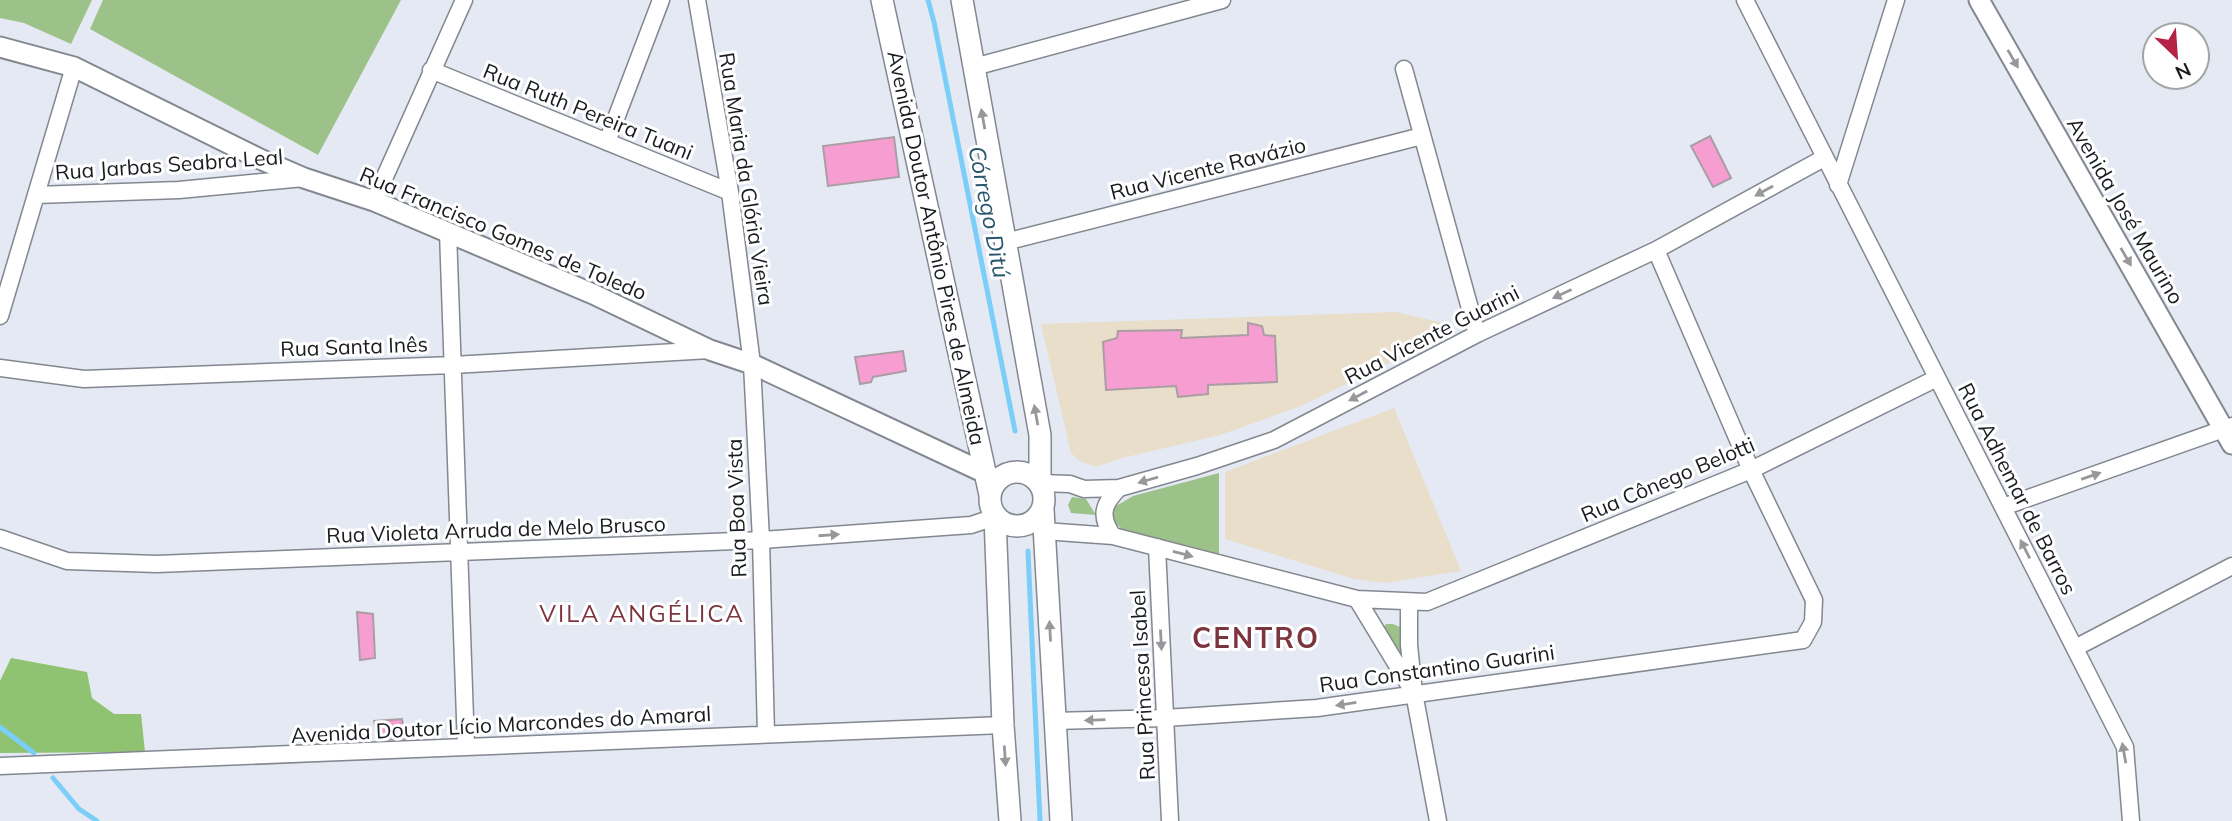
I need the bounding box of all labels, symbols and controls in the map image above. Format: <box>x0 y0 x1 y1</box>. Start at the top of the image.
north arrow <box>2141 21 2211 91</box>
street label: Avenida Doutor Antônio Pires de Almeida <box>882 48 992 447</box>
street label: Rua Maria da Glória Vieira <box>714 50 780 307</box>
one-way arrow <box>2007 50 2019 69</box>
street label: Rua Ruth Pereira Tuani <box>480 57 697 165</box>
text: N <box>2172 57 2195 85</box>
one-way arrow <box>977 108 988 130</box>
street label: Avenida José Maurino <box>2062 113 2190 308</box>
street label: Rua Vicente Ravázio <box>1107 131 1308 205</box>
street label: Rua Jarbas Seabra Leal <box>54 143 284 185</box>
water label: Córrego Ditú <box>962 143 1017 280</box>
street label: Rua Francisco Gomes de Toledo <box>356 161 651 305</box>
one-way arrow <box>1754 185 1774 197</box>
one-way arrow <box>2120 247 2132 267</box>
street label: Rua Vicente Guarini <box>1340 279 1523 389</box>
one-way arrow <box>1551 289 1572 300</box>
street label: Rua Santa Inês <box>280 330 428 362</box>
street label: Rua Adhemar de Barros <box>1953 378 2083 599</box>
one-way arrow <box>1348 390 1368 402</box>
one-way arrow <box>1030 404 1041 426</box>
street label: Rua Cônego Belotti <box>1577 431 1758 527</box>
street label: Rua Boa Vista <box>721 438 751 578</box>
one-way arrow <box>2080 470 2101 481</box>
one-way arrow <box>1137 475 1158 485</box>
street label: Rua Violeta Arruda de Melo Brusco <box>326 510 666 548</box>
one-way arrow <box>818 529 840 540</box>
one-way arrow <box>2019 539 2031 559</box>
one-way arrow <box>1173 549 1195 560</box>
street label: Rua Princesa Isabel <box>1124 589 1160 781</box>
district label: VILA ANGÉLICA <box>539 598 745 628</box>
one-way arrow <box>1044 619 1055 641</box>
district label: CENTRO <box>1192 620 1320 655</box>
one-way arrow <box>1156 629 1167 651</box>
street label: Rua Constantino Guarini <box>1318 639 1556 697</box>
one-way arrow <box>1335 698 1357 709</box>
street label: Avenida Doutor Lício Marcondes do Amaral <box>290 700 712 748</box>
one-way arrow <box>1084 714 1106 726</box>
one-way arrow <box>2118 742 2129 764</box>
one-way arrow <box>1000 746 1011 768</box>

